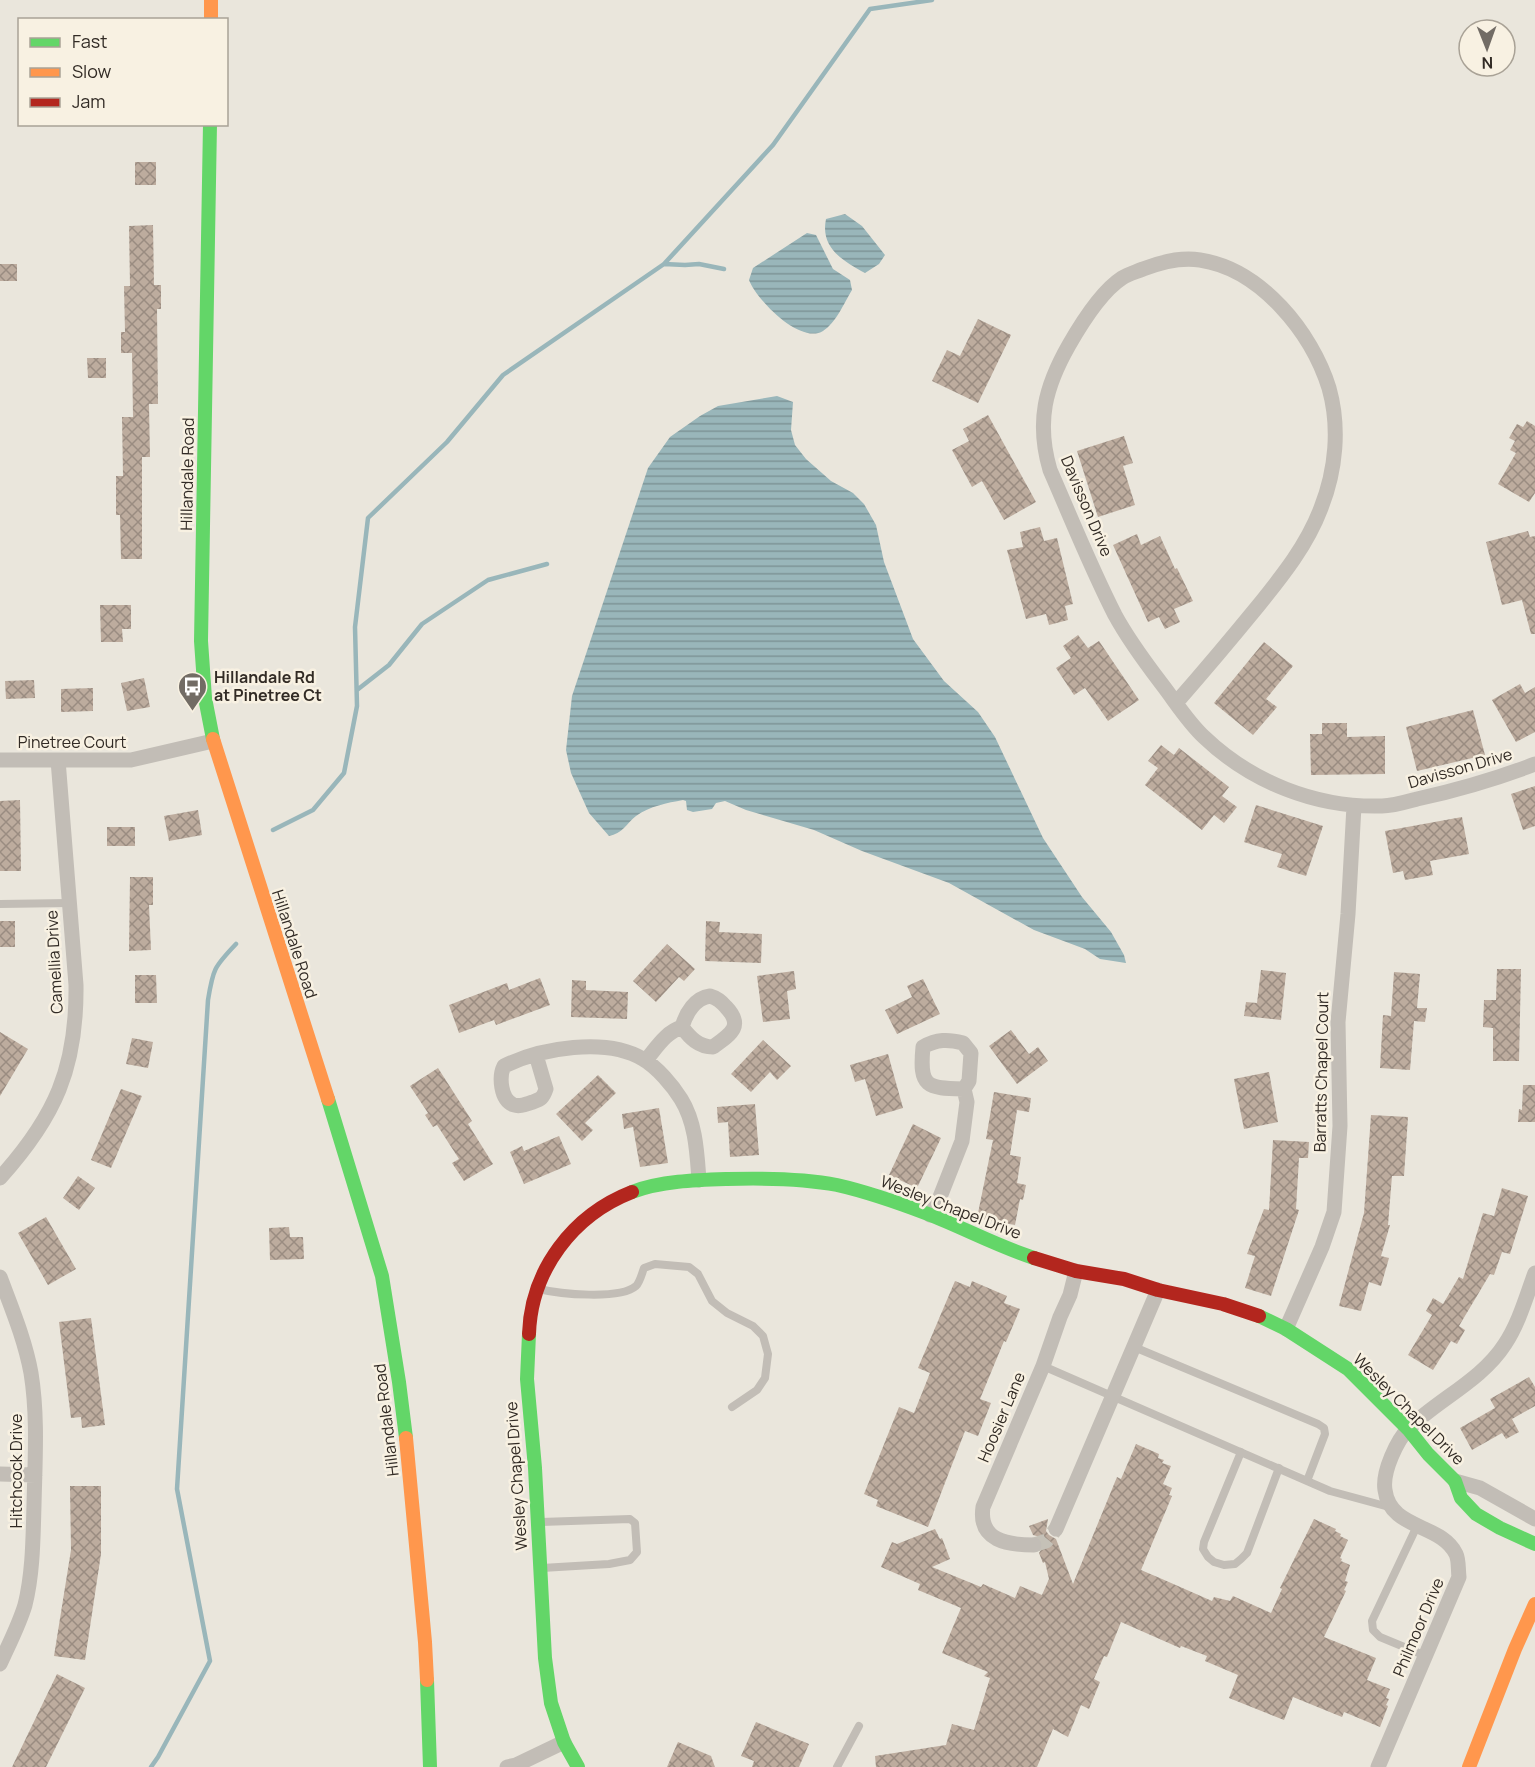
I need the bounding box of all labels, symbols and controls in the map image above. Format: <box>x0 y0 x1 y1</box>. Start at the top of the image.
legend <box>18 18 228 126</box>
north arrow <box>1457 18 1517 78</box>
text: Fast <box>72 29 107 53</box>
text: N <box>1481 52 1493 74</box>
text: Slow <box>72 59 112 83</box>
text: Jam <box>72 89 106 113</box>
street label: Hillandale Road <box>175 417 199 531</box>
street label: Davisson Drive <box>1056 452 1118 560</box>
place label: Hillandale Rd at Pinetree Ct <box>214 666 322 706</box>
bus stop icon: Hillandale Rd at Pinetree Ct <box>177 670 209 712</box>
street label: Pinetree Court <box>18 731 126 753</box>
street label: Davisson Drive <box>1405 743 1515 793</box>
street label: Hillandale Road <box>267 887 323 1001</box>
street label: Camellia Drive <box>40 910 68 1014</box>
street label: Barratts Chapel Court <box>1309 992 1333 1152</box>
street label: Wesley Chapel Drive <box>877 1170 1025 1244</box>
street label: Wesley Chapel Drive <box>1348 1348 1470 1470</box>
street label: Hillandale Road <box>368 1363 404 1477</box>
street label: Hoosier Lane <box>972 1368 1030 1466</box>
street label: Wesley Chapel Drive <box>500 1401 532 1551</box>
street label: Hitchcock Drive <box>5 1414 27 1528</box>
street label: Philmoor Drive <box>1387 1574 1449 1680</box>

